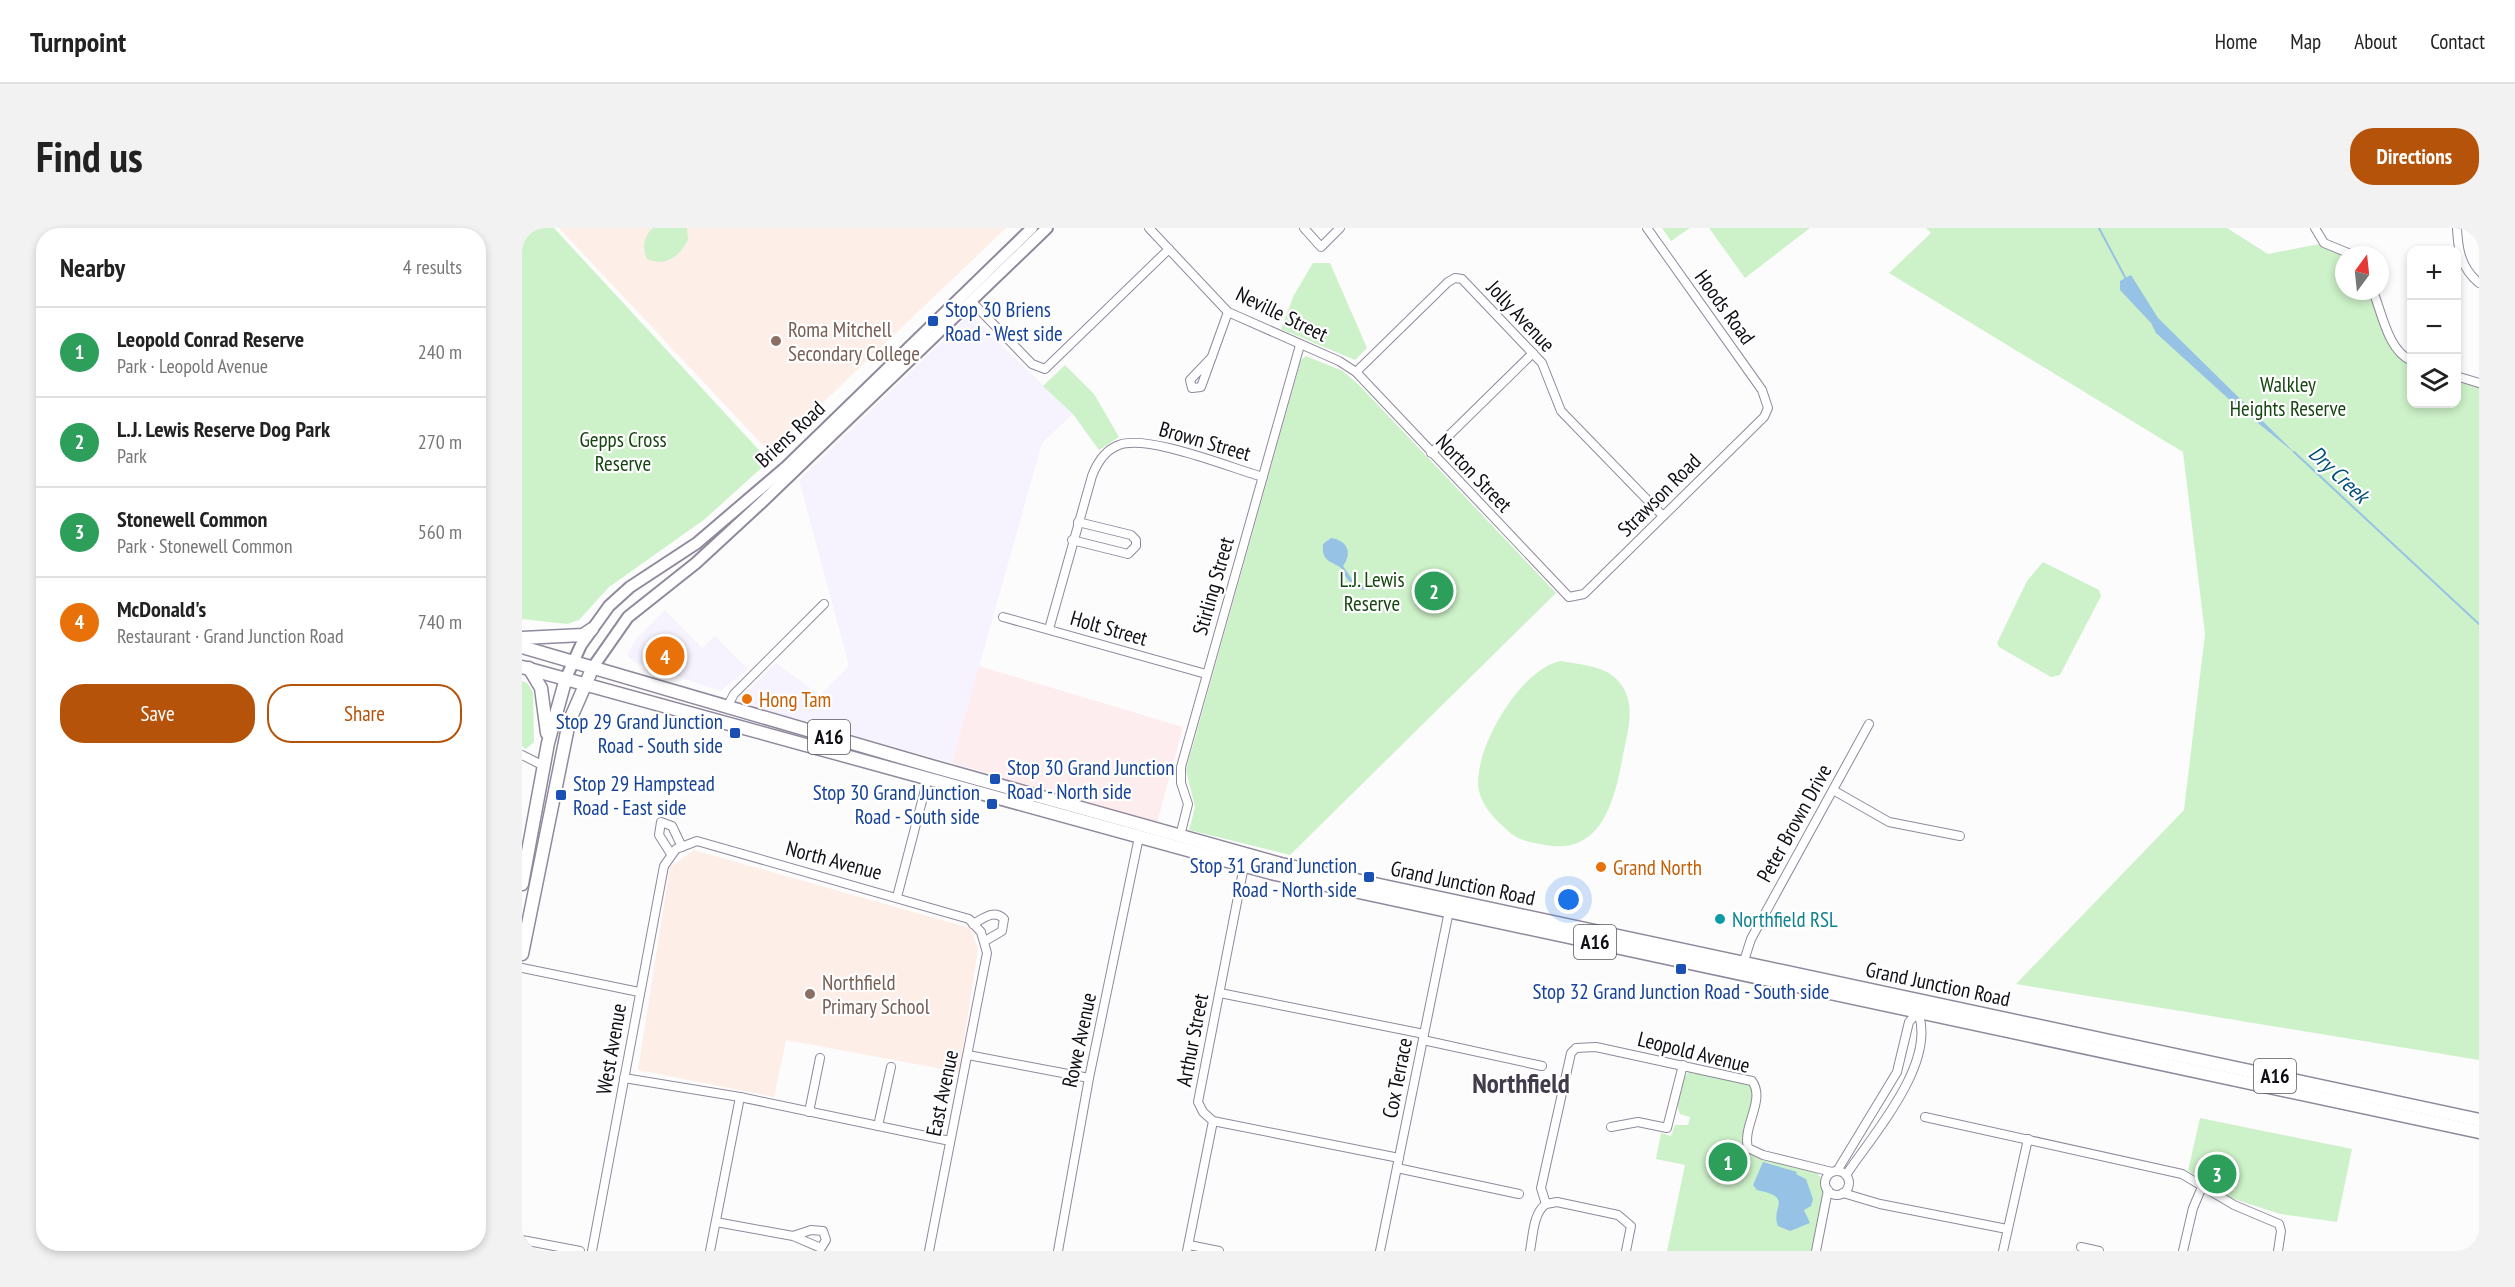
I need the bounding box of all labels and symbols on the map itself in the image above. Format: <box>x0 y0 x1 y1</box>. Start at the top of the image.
north arrow <box>2335 246 2389 300</box>
street label: Hoods Road <box>1689 264 1761 350</box>
street label: Jolly Avenue <box>1480 274 1561 357</box>
street label: Neville Street <box>1232 280 1332 348</box>
place label: Stop 30 Briens Road - West side <box>945 296 1063 347</box>
marker: Stop 30 Briens Road - West side <box>926 314 940 328</box>
place label: Roma Mitchell Secondary College <box>788 316 920 367</box>
marker: Roma Mitchell Secondary College <box>769 334 783 348</box>
park label: Walkley Heights Reserve <box>2230 371 2346 422</box>
street label: Briens Road <box>750 395 830 473</box>
street label: Brown Street <box>1156 415 1254 467</box>
park label: Gepps Cross Reserve <box>579 426 667 477</box>
street label: Norton Street <box>1430 428 1518 518</box>
water label: Dry Creek <box>2303 439 2377 511</box>
street label: Strawson Road <box>1612 448 1706 542</box>
street label: Stirling Street <box>1186 534 1240 638</box>
park label: L.J. Lewis Reserve <box>1339 566 1405 617</box>
pin: 2 <box>1414 568 1454 614</box>
street label: Holt Street <box>1067 604 1151 652</box>
pin: 4 <box>646 634 684 678</box>
place label: Hong Tam <box>759 686 831 713</box>
marker: Hong Tam <box>740 692 754 706</box>
place label: Stop 29 Grand Junction Road - South side <box>556 708 723 759</box>
road number: A16 <box>808 720 850 754</box>
marker: Stop 29 Grand Junction Road - South side <box>728 726 742 740</box>
place label: Stop 30 Grand Junction Road - North side <box>1007 754 1174 805</box>
street label: Peter Brown Drive <box>1750 759 1838 887</box>
place label: Stop 29 Hampstead Road - East side <box>573 770 715 821</box>
marker: Stop 30 Grand Junction Road - North side <box>988 772 1002 786</box>
place label: Stop 30 Grand Junction Road - South side <box>813 779 980 830</box>
marker: Stop 29 Hampstead Road - East side <box>554 788 568 802</box>
marker: Stop 30 Grand Junction Road - South side <box>985 797 999 811</box>
street label: North Avenue <box>783 834 885 886</box>
place label: Stop 31 Grand Junction Road - North side <box>1190 852 1357 903</box>
place label: Grand North <box>1613 854 1702 881</box>
street label: Grand Junction Road <box>1388 855 1538 911</box>
marker: Grand North <box>1594 860 1608 874</box>
marker: Stop 31 Grand Junction Road - North side <box>1362 870 1376 884</box>
your location <box>1554 885 1583 914</box>
place label: Northfield RSL <box>1732 906 1838 933</box>
marker: Northfield RSL <box>1713 912 1727 926</box>
road number: A16 <box>1574 925 1616 959</box>
street label: Grand Junction Road <box>1863 956 2013 1012</box>
marker: Stop 32 Grand Junction Road - South side <box>1674 962 1688 976</box>
place label: Northfield Primary School <box>822 969 930 1020</box>
place label: Stop 32 Grand Junction Road - South side <box>1532 978 1830 1005</box>
marker: Northfield Primary School <box>803 987 817 1001</box>
street label: Rowe Avenue <box>1056 990 1102 1090</box>
street label: Arthur Street <box>1170 991 1214 1089</box>
street label: West Avenue <box>590 1001 632 1097</box>
street label: Leopold Avenue <box>1635 1025 1753 1079</box>
street label: Cox Terrace <box>1376 1035 1418 1121</box>
street label: East Avenue <box>920 1048 964 1138</box>
road number: A16 <box>2254 1059 2296 1093</box>
district label: Northfield <box>1472 1066 1570 1100</box>
pin: 1 <box>1708 1140 1748 1184</box>
pin: 3 <box>2198 1152 2236 1196</box>

